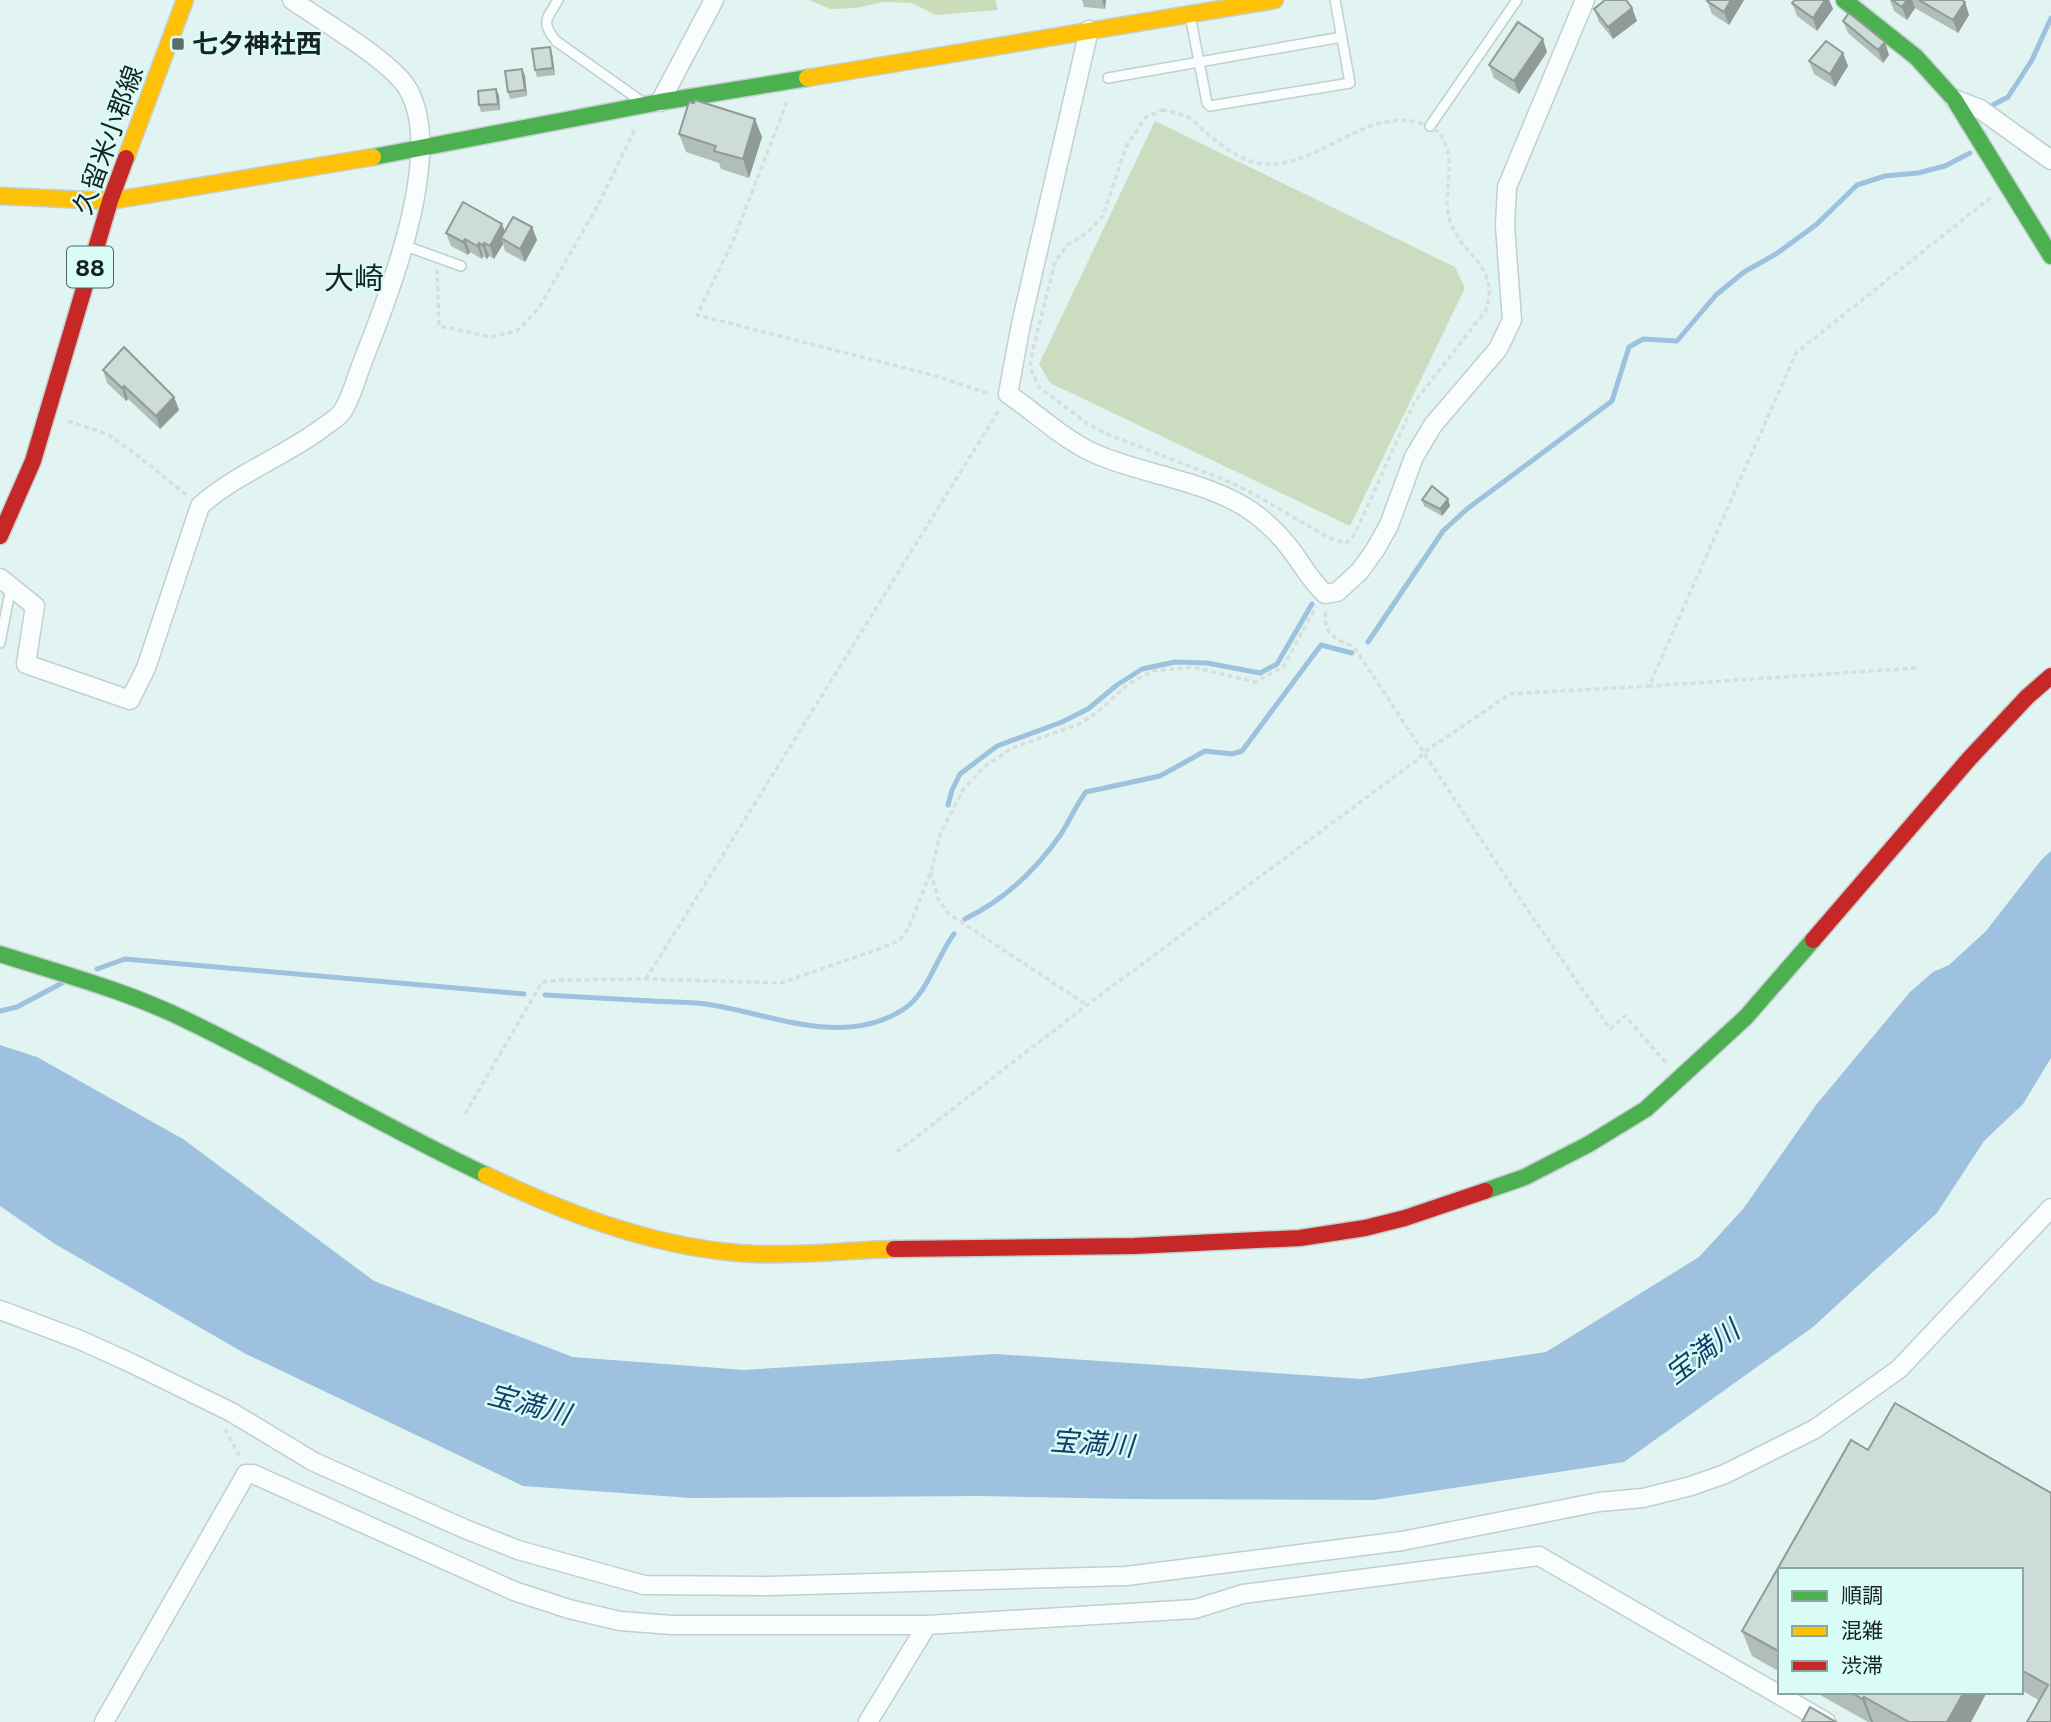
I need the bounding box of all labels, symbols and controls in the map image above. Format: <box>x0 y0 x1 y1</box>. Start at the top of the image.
place label: 七夕神社西 <box>192 28 322 60</box>
marker: 七夕神社西 <box>170 36 186 52</box>
street label: 久留米小郡線 <box>66 61 150 219</box>
road number: 88 <box>67 246 113 288</box>
district label: 大崎 <box>324 260 384 297</box>
water label: 宝満川 <box>1658 1311 1748 1391</box>
water label: 宝満川 <box>484 1377 577 1432</box>
water label: 宝満川 <box>1049 1423 1138 1463</box>
legend <box>1778 1568 2023 1694</box>
text: 順調 <box>1841 1583 1883 1608</box>
text: 混雑 <box>1841 1618 1883 1643</box>
text: 渋滞 <box>1841 1653 1883 1678</box>

